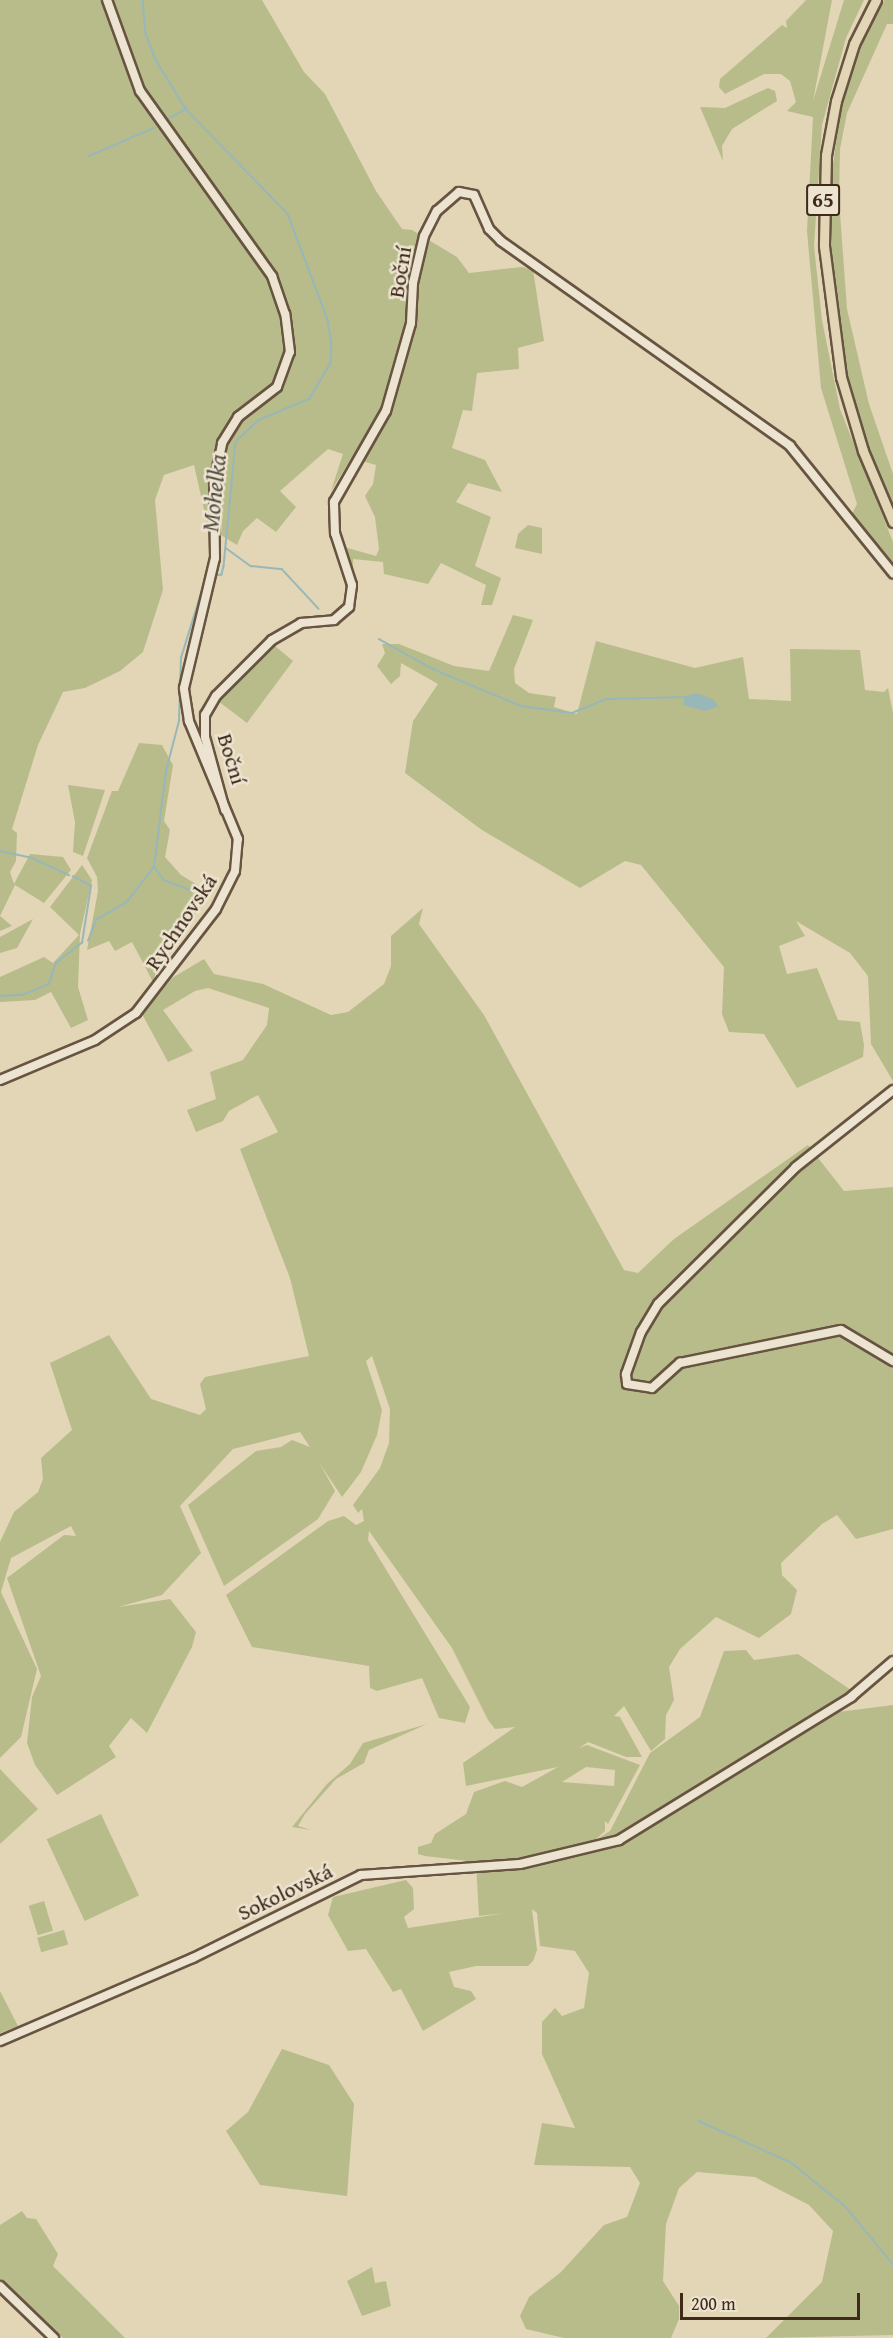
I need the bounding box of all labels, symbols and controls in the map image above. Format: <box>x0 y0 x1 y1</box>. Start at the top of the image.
road number: 65 <box>805 182 841 218</box>
street label: Boční <box>383 244 417 300</box>
water label: Mohelka <box>196 453 232 533</box>
street label: Boční <box>212 730 252 788</box>
street label: Rychnovská <box>139 869 223 975</box>
street label: Sokolovská <box>233 1858 337 1926</box>
scale bar <box>683 2281 863 2319</box>
text: 200 m <box>691 2290 736 2317</box>

